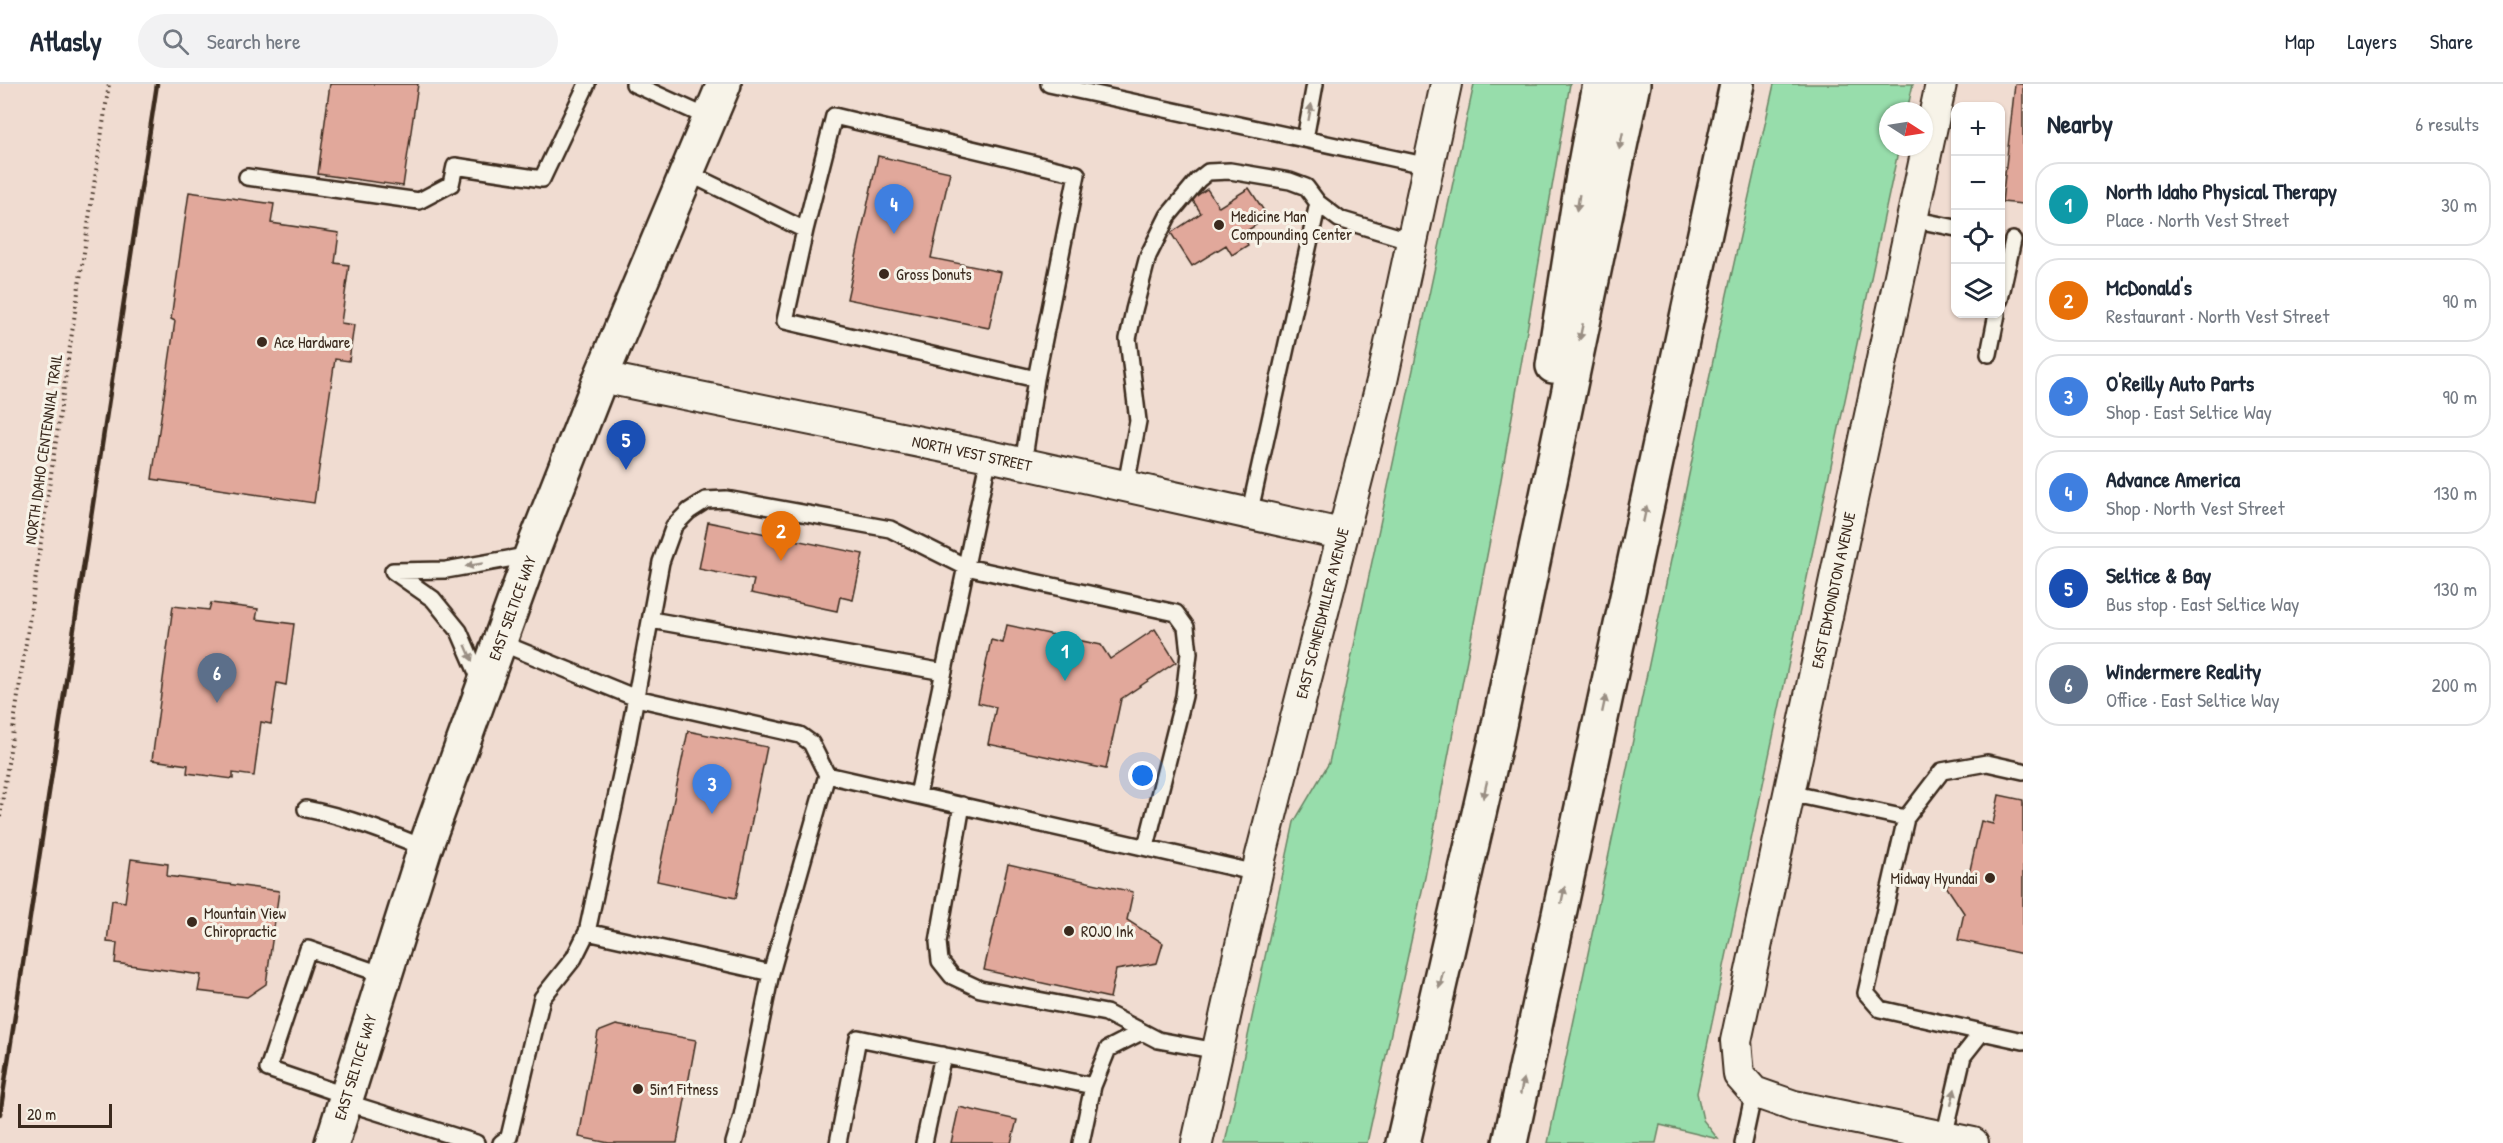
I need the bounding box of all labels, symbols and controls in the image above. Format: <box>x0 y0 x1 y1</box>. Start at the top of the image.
search box <box>138 14 558 68</box>
text: Atlasly <box>30 22 102 60</box>
icon: search <box>159 25 192 58</box>
text: Search here <box>207 26 301 56</box>
text: Map <box>2285 27 2314 56</box>
text: Layers <box>2347 27 2397 56</box>
text: Share <box>2430 27 2473 56</box>
one-way arrow <box>1306 102 1315 121</box>
north arrow <box>1879 102 1933 156</box>
map controls <box>1951 102 2005 318</box>
button: + <box>1951 102 2005 156</box>
text: Nearby <box>2047 106 2113 141</box>
text: 6 results <box>2415 110 2479 137</box>
one-way arrow <box>1616 132 1626 151</box>
button: − <box>1951 156 2005 210</box>
text: North Idaho Physical Therapy <box>2106 176 2337 206</box>
pin: 4 <box>874 184 914 234</box>
text: 1 <box>2065 191 2072 218</box>
text: 30 m <box>2441 191 2477 218</box>
one-way arrow <box>1574 194 1583 213</box>
place label: Medicine Man Compounding Center <box>1231 205 1352 245</box>
text: Place · North Vest Street <box>2106 206 2289 233</box>
button: locate <box>1951 210 2005 264</box>
marker: Medicine Man Compounding Center <box>1212 218 1226 232</box>
place label: Gross Donuts <box>896 263 972 285</box>
button: layers <box>1951 264 2005 318</box>
marker: Gross Donuts <box>877 267 891 281</box>
text: McDonald's <box>2106 272 2192 302</box>
text: 2 <box>2064 287 2073 314</box>
text: 90 m <box>2443 287 2477 314</box>
text: Restaurant · North Vest Street <box>2106 302 2329 329</box>
one-way arrow <box>1576 323 1586 341</box>
place label: Ace Hardware <box>274 331 351 353</box>
marker: Ace Hardware <box>255 335 269 349</box>
street label: NORTH IDAHO CENTENNIAL TRAIL <box>19 352 67 546</box>
text: O'Reilly Auto Parts <box>2106 368 2254 398</box>
text: 3 <box>2064 383 2073 410</box>
text: 90 m <box>2443 383 2477 410</box>
text: Shop · East Seltice Way <box>2106 398 2272 425</box>
pin: 5 <box>606 420 646 470</box>
street label: NORTH VEST STREET <box>910 430 1034 477</box>
text: Advance America <box>2106 464 2240 494</box>
text: 4 <box>2065 479 2072 506</box>
text: 130 m <box>2434 479 2477 506</box>
text: Shop · North Vest Street <box>2106 494 2285 521</box>
one-way arrow <box>1641 504 1650 523</box>
street label: EAST EDMONDTON AVENUE <box>1806 510 1860 670</box>
pin: 2 <box>762 512 800 561</box>
street label: EAST SCHNEIDMILLER AVENUE <box>1290 525 1354 701</box>
street label: EAST SELTICE WAY <box>483 553 541 663</box>
text: Seltice & Bay <box>2106 560 2211 590</box>
one-way arrow <box>464 561 483 570</box>
text: 5 <box>2064 575 2073 602</box>
text: 130 m <box>2434 575 2477 602</box>
text: Bus stop · East Seltice Way <box>2106 590 2299 617</box>
pin: 1 <box>1046 632 1084 681</box>
one-way arrow <box>465 644 474 662</box>
pin: 6 <box>198 654 236 703</box>
text: Windermere Reality <box>2106 656 2261 686</box>
text: 6 <box>2065 671 2072 698</box>
text: 200 m <box>2432 671 2477 698</box>
text: Office · East Seltice Way <box>2106 686 2280 713</box>
one-way arrow <box>1600 695 1609 714</box>
your location <box>1128 761 1157 790</box>
pin: 3 <box>692 764 732 814</box>
one-way arrow <box>1479 781 1489 799</box>
place label: Midway Hyundai <box>1891 867 1978 889</box>
marker: Midway Hyundai <box>1983 871 1997 885</box>
one-way arrow <box>1559 885 1568 904</box>
place label: Mountain View Chiropractic <box>204 902 286 942</box>
marker: Mountain View Chiropractic <box>185 915 199 929</box>
place label: ROJO Ink <box>1081 920 1134 942</box>
marker: ROJO Ink <box>1062 924 1076 938</box>
one-way arrow <box>1435 971 1445 989</box>
street label: EAST SELTICE WAY <box>329 1012 381 1122</box>
one-way arrow <box>1518 1077 1528 1095</box>
place label: 5in1 Fitness <box>650 1078 718 1100</box>
marker: 5in1 Fitness <box>631 1082 645 1096</box>
one-way arrow <box>1949 1087 1959 1106</box>
scale bar <box>18 1101 112 1128</box>
text: 20 m <box>27 1103 56 1125</box>

